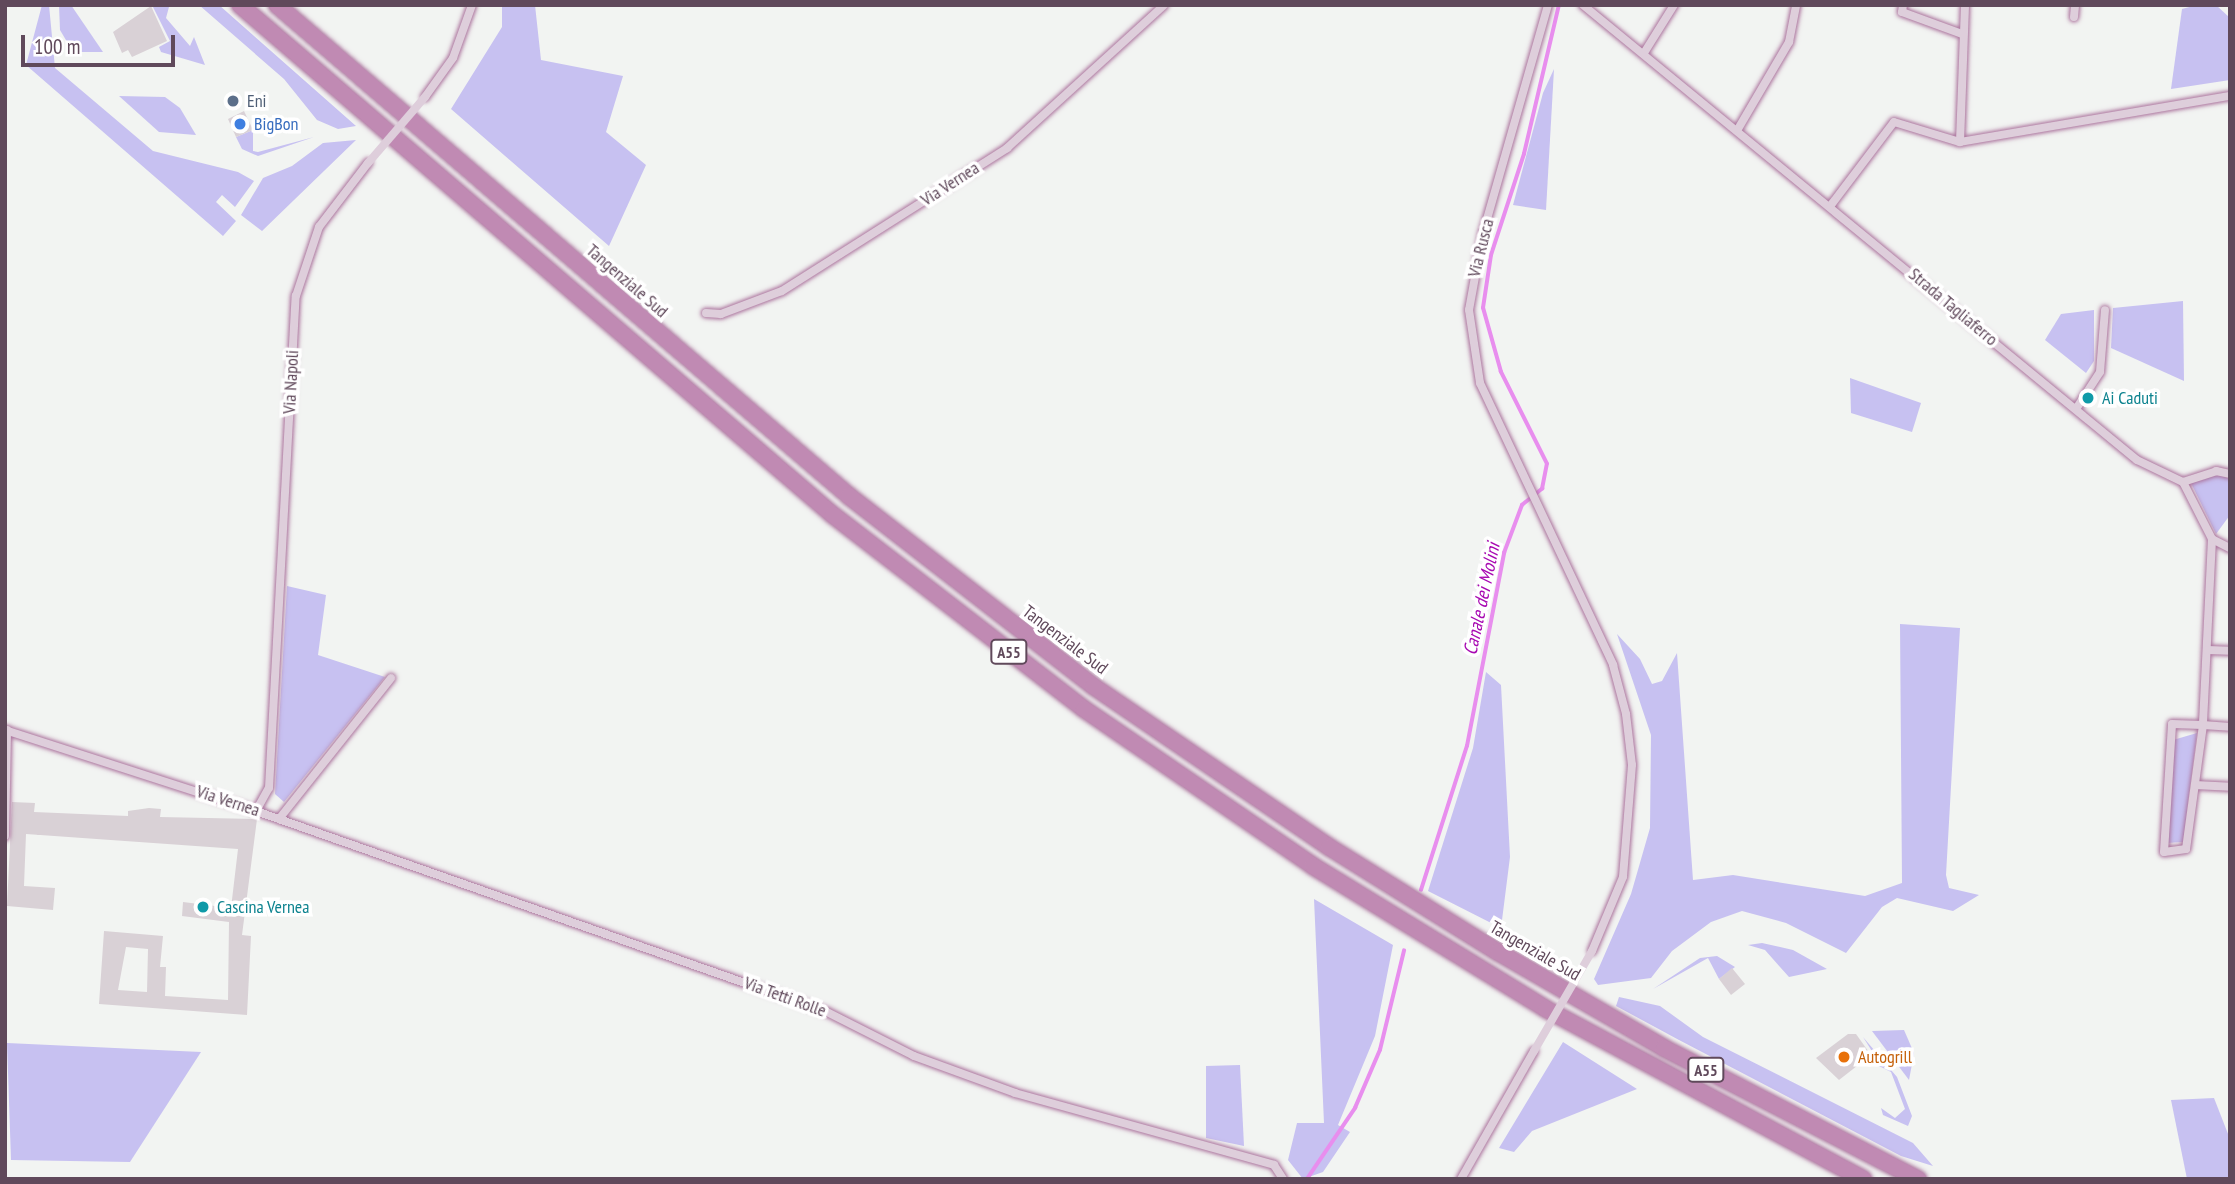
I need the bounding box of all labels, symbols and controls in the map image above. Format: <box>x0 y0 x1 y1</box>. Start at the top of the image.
scale bar <box>24 21 178 65</box>
text: 100 m <box>34 33 80 60</box>
place label: Eni <box>247 90 267 112</box>
marker: Eni <box>225 93 241 109</box>
place label: BigBon <box>254 113 298 135</box>
marker: BigBon <box>232 116 248 132</box>
street label: Via Vernea <box>917 157 983 211</box>
street label: Via Rusca <box>1463 217 1499 279</box>
street label: Tangenziale Sud <box>582 240 672 322</box>
street label: Strada Tagliaferro <box>1904 263 2002 351</box>
street label: Via Napoli <box>279 350 303 414</box>
place label: Ai Caduti <box>2102 387 2158 409</box>
marker: Ai Caduti <box>2080 390 2096 406</box>
water label: Canale dei Molini <box>1459 541 1505 657</box>
street label: Tangenziale Sud <box>1018 601 1112 679</box>
road number: A55 <box>990 639 1028 664</box>
street label: Via Vernea <box>193 781 263 821</box>
place label: Cascina Vernea <box>217 896 310 918</box>
marker: Cascina Vernea <box>195 899 211 915</box>
street label: Tangenziale Sud <box>1486 916 1584 986</box>
street label: Via Tetti Rolle <box>741 972 829 1022</box>
place label: Autogrill <box>1858 1046 1912 1068</box>
marker: Autogrill <box>1836 1049 1852 1065</box>
road number: A55 <box>1687 1058 1725 1082</box>

